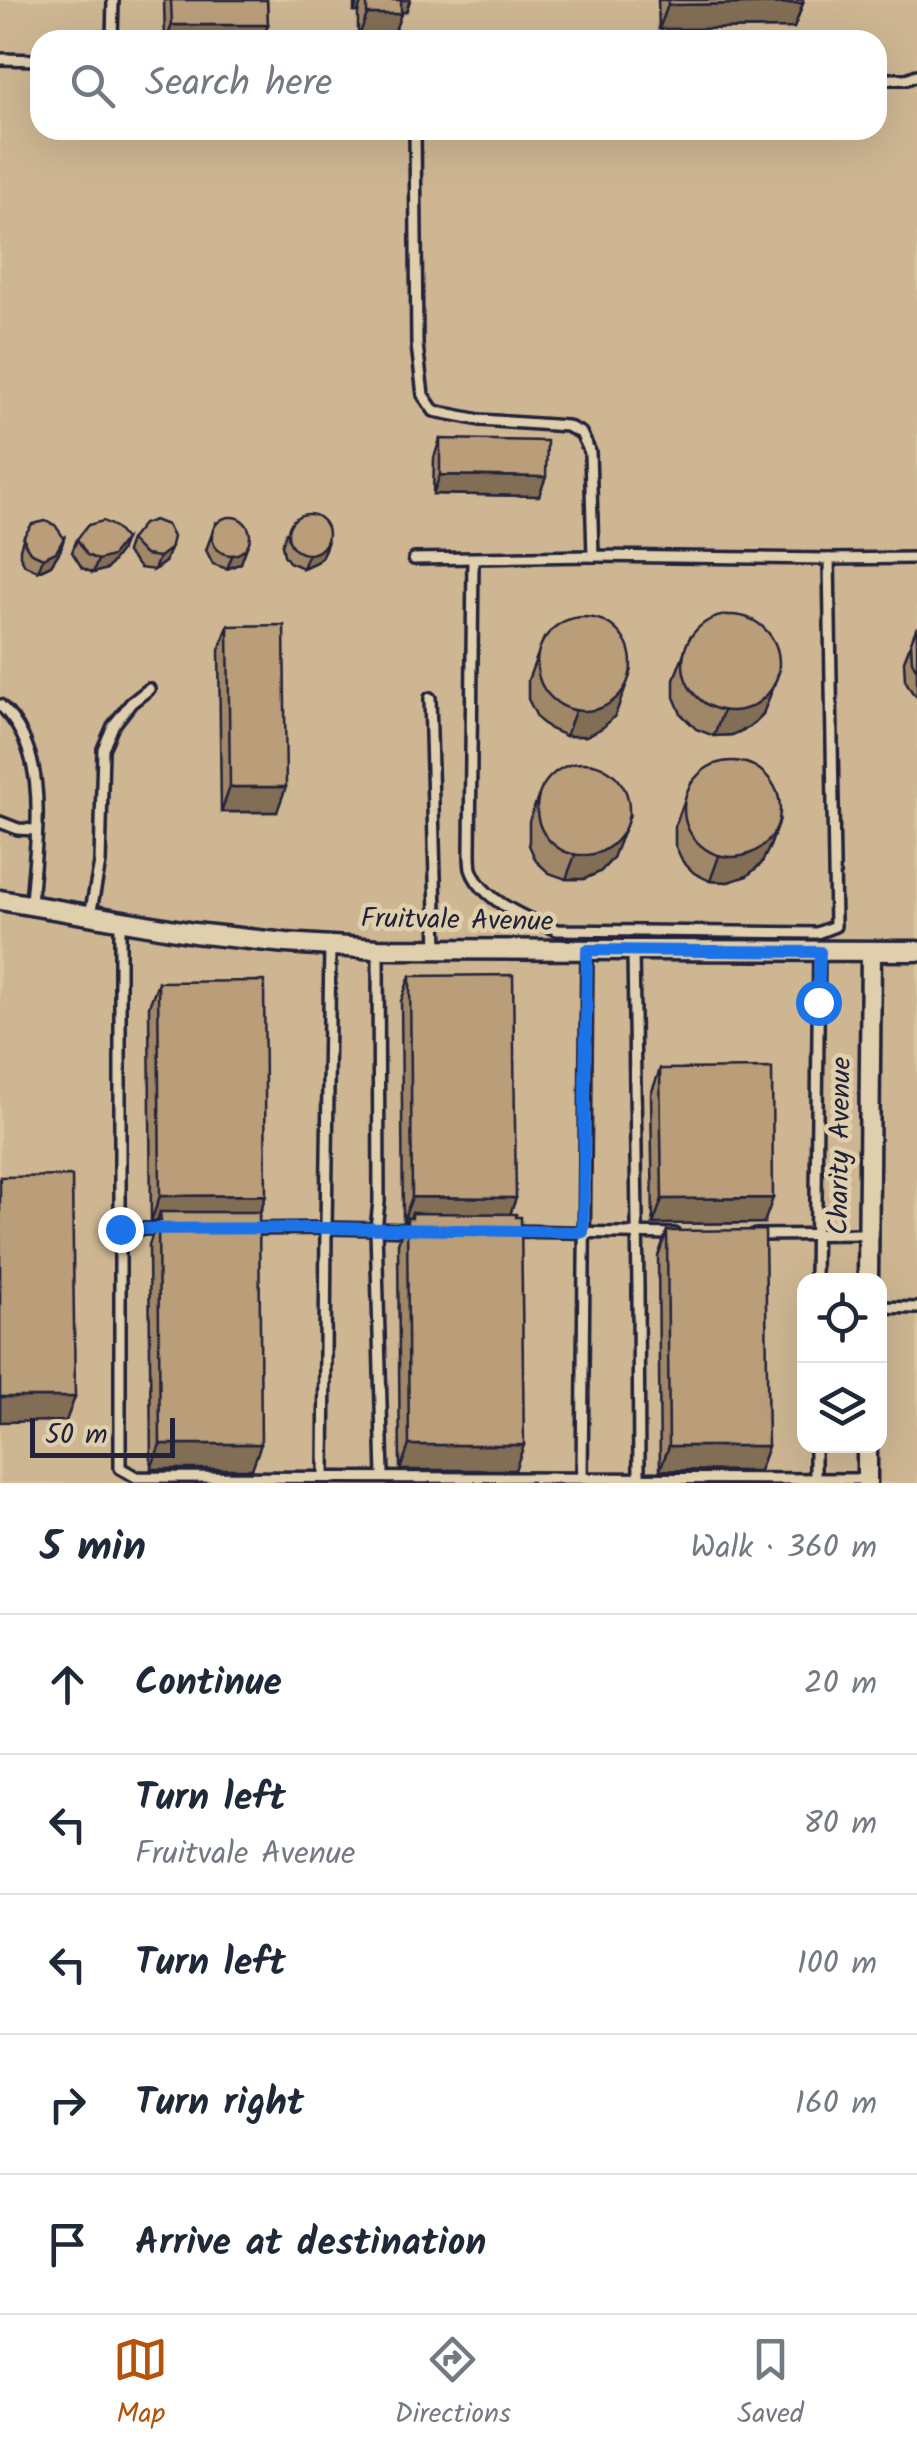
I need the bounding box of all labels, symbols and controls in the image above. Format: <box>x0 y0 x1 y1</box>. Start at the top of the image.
search box <box>30 30 887 140</box>
text: Search here <box>145 55 332 115</box>
icon: search <box>65 58 120 113</box>
street label: Fruitvale Avenue <box>360 897 554 945</box>
route start <box>796 980 842 1026</box>
street label: Charity Avenue <box>817 1056 865 1236</box>
route end <box>98 1207 144 1253</box>
map controls <box>797 1273 887 1453</box>
button: locate <box>797 1273 887 1363</box>
button: layers <box>797 1363 887 1453</box>
scale bar <box>30 1413 175 1458</box>
text: 50 m <box>45 1413 108 1458</box>
text: 5 min <box>40 1515 146 1582</box>
text: Walk · 360 m <box>691 1523 877 1574</box>
text: Continue <box>135 1654 282 1714</box>
icon: ahead <box>40 1657 95 1712</box>
text: 20 m <box>804 1659 877 1710</box>
text: Turn left <box>135 1769 286 1829</box>
icon: left <box>40 1797 95 1852</box>
text: 80 m <box>803 1799 877 1850</box>
text: Fruitvale Avenue <box>135 1829 356 1880</box>
text: Turn left <box>135 1934 286 1994</box>
icon: left <box>40 1937 95 1992</box>
text: 100 m <box>797 1939 877 1990</box>
text: Turn right <box>135 2074 304 2134</box>
icon: right <box>40 2077 95 2132</box>
text: 160 m <box>795 2079 877 2130</box>
text: Arrive at destination <box>135 2214 486 2274</box>
icon: arrive <box>40 2217 95 2272</box>
tab: Map <box>113 2332 168 2437</box>
tab: Directions <box>395 2332 511 2437</box>
tab: Saved <box>737 2332 804 2437</box>

